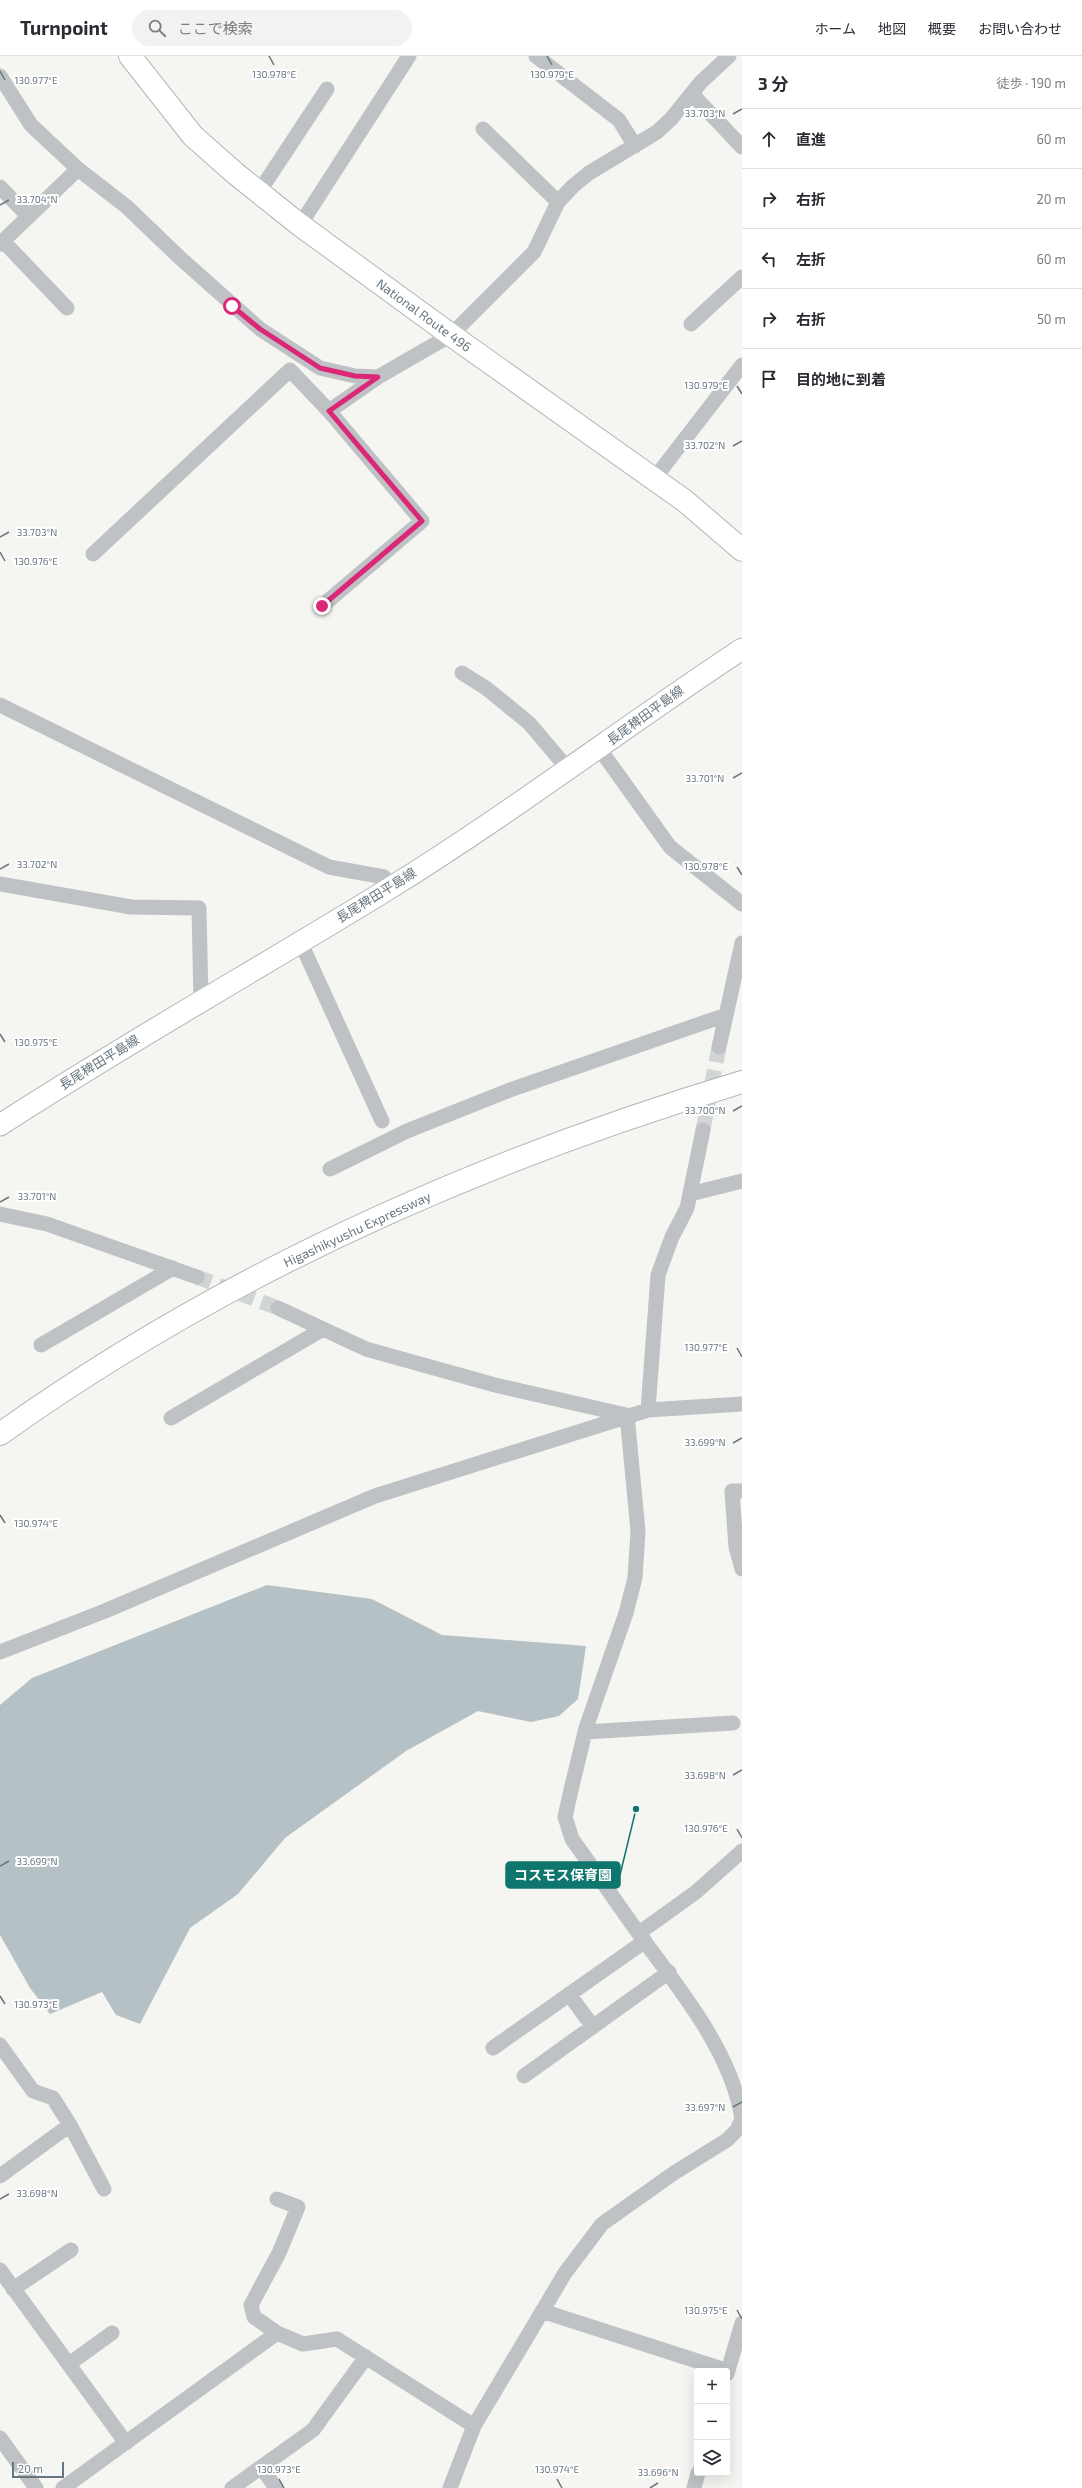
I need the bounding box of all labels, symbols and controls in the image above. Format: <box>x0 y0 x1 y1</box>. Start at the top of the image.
search box <box>132 10 412 46</box>
text: Turnpoint <box>20 16 108 39</box>
icon: search <box>146 17 168 39</box>
text: ここで検索 <box>178 19 253 37</box>
text: ホーム <box>814 20 856 37</box>
text: 地図 <box>878 20 906 37</box>
text: 概要 <box>928 20 956 37</box>
text: お問い合わせ <box>978 20 1062 37</box>
text: 130.978°E <box>252 68 296 80</box>
text: 130.979°E <box>530 68 574 80</box>
text: 3 分 <box>758 73 788 93</box>
text: 130.977°E <box>14 74 58 86</box>
text: 徒歩 · 190 m <box>996 75 1066 91</box>
text: 33.703°N <box>685 107 725 119</box>
icon: ahead <box>758 128 780 150</box>
text: 直進 <box>796 130 826 148</box>
text: 60 m <box>1036 131 1066 147</box>
icon: right <box>758 188 780 210</box>
text: 右折 <box>796 190 826 208</box>
text: 20 m <box>1037 191 1066 207</box>
text: 33.704°N <box>16 193 58 205</box>
icon: left <box>758 248 780 270</box>
text: 左折 <box>796 250 826 268</box>
text: 60 m <box>1036 251 1066 267</box>
street label: National Route 496 <box>373 275 475 355</box>
route start <box>223 297 241 315</box>
icon: right <box>758 308 780 330</box>
text: 右折 <box>796 310 826 328</box>
text: 50 m <box>1037 311 1066 327</box>
icon: arrive <box>758 368 780 390</box>
text: 目的地に到着 <box>796 370 886 388</box>
text: 130.979°E <box>684 379 728 391</box>
text: 33.702°N <box>685 439 725 451</box>
text: 33.703°N <box>17 526 57 538</box>
text: 130.976°E <box>14 555 58 567</box>
route end <box>313 597 331 615</box>
street label: 長尾稗田平島線 <box>603 682 687 748</box>
text: 33.701°N <box>686 772 724 784</box>
text: 33.702°N <box>17 858 57 870</box>
text: 130.978°E <box>684 860 728 872</box>
street label: 長尾稗田平島線 <box>333 864 419 926</box>
street label: 長尾稗田平島線 <box>56 1031 142 1093</box>
text: 130.975°E <box>14 1036 58 1048</box>
text: 33.700°N <box>685 1104 725 1116</box>
street label: Higashikyushu Expressway <box>281 1188 433 1270</box>
text: 33.701°N <box>18 1190 56 1202</box>
text: 130.977°E <box>684 1341 728 1353</box>
text: 33.699°N <box>684 1436 726 1448</box>
text: 130.974°E <box>14 1517 58 1529</box>
text: 33.698°N <box>684 1769 726 1781</box>
text: 130.976°E <box>684 1822 728 1834</box>
text: 33.699°N <box>16 1855 58 1867</box>
callout: コスモス保育園 <box>506 1862 620 1888</box>
text: コスモス保育園 <box>514 1866 612 1883</box>
text: 130.973°E <box>14 1998 58 2010</box>
text: 33.697°N <box>685 2101 725 2113</box>
text: 33.698°N <box>16 2187 58 2199</box>
text: 130.975°E <box>684 2304 728 2316</box>
map controls <box>694 2368 730 2476</box>
button: + <box>694 2368 730 2404</box>
button: − <box>694 2404 730 2440</box>
button: layers <box>694 2440 730 2476</box>
scale bar <box>12 2460 64 2479</box>
text: 20 m <box>18 2462 43 2475</box>
text: 130.973°E <box>257 2463 301 2475</box>
text: 130.974°E <box>535 2463 579 2475</box>
text: 33.696°N <box>637 2466 679 2478</box>

